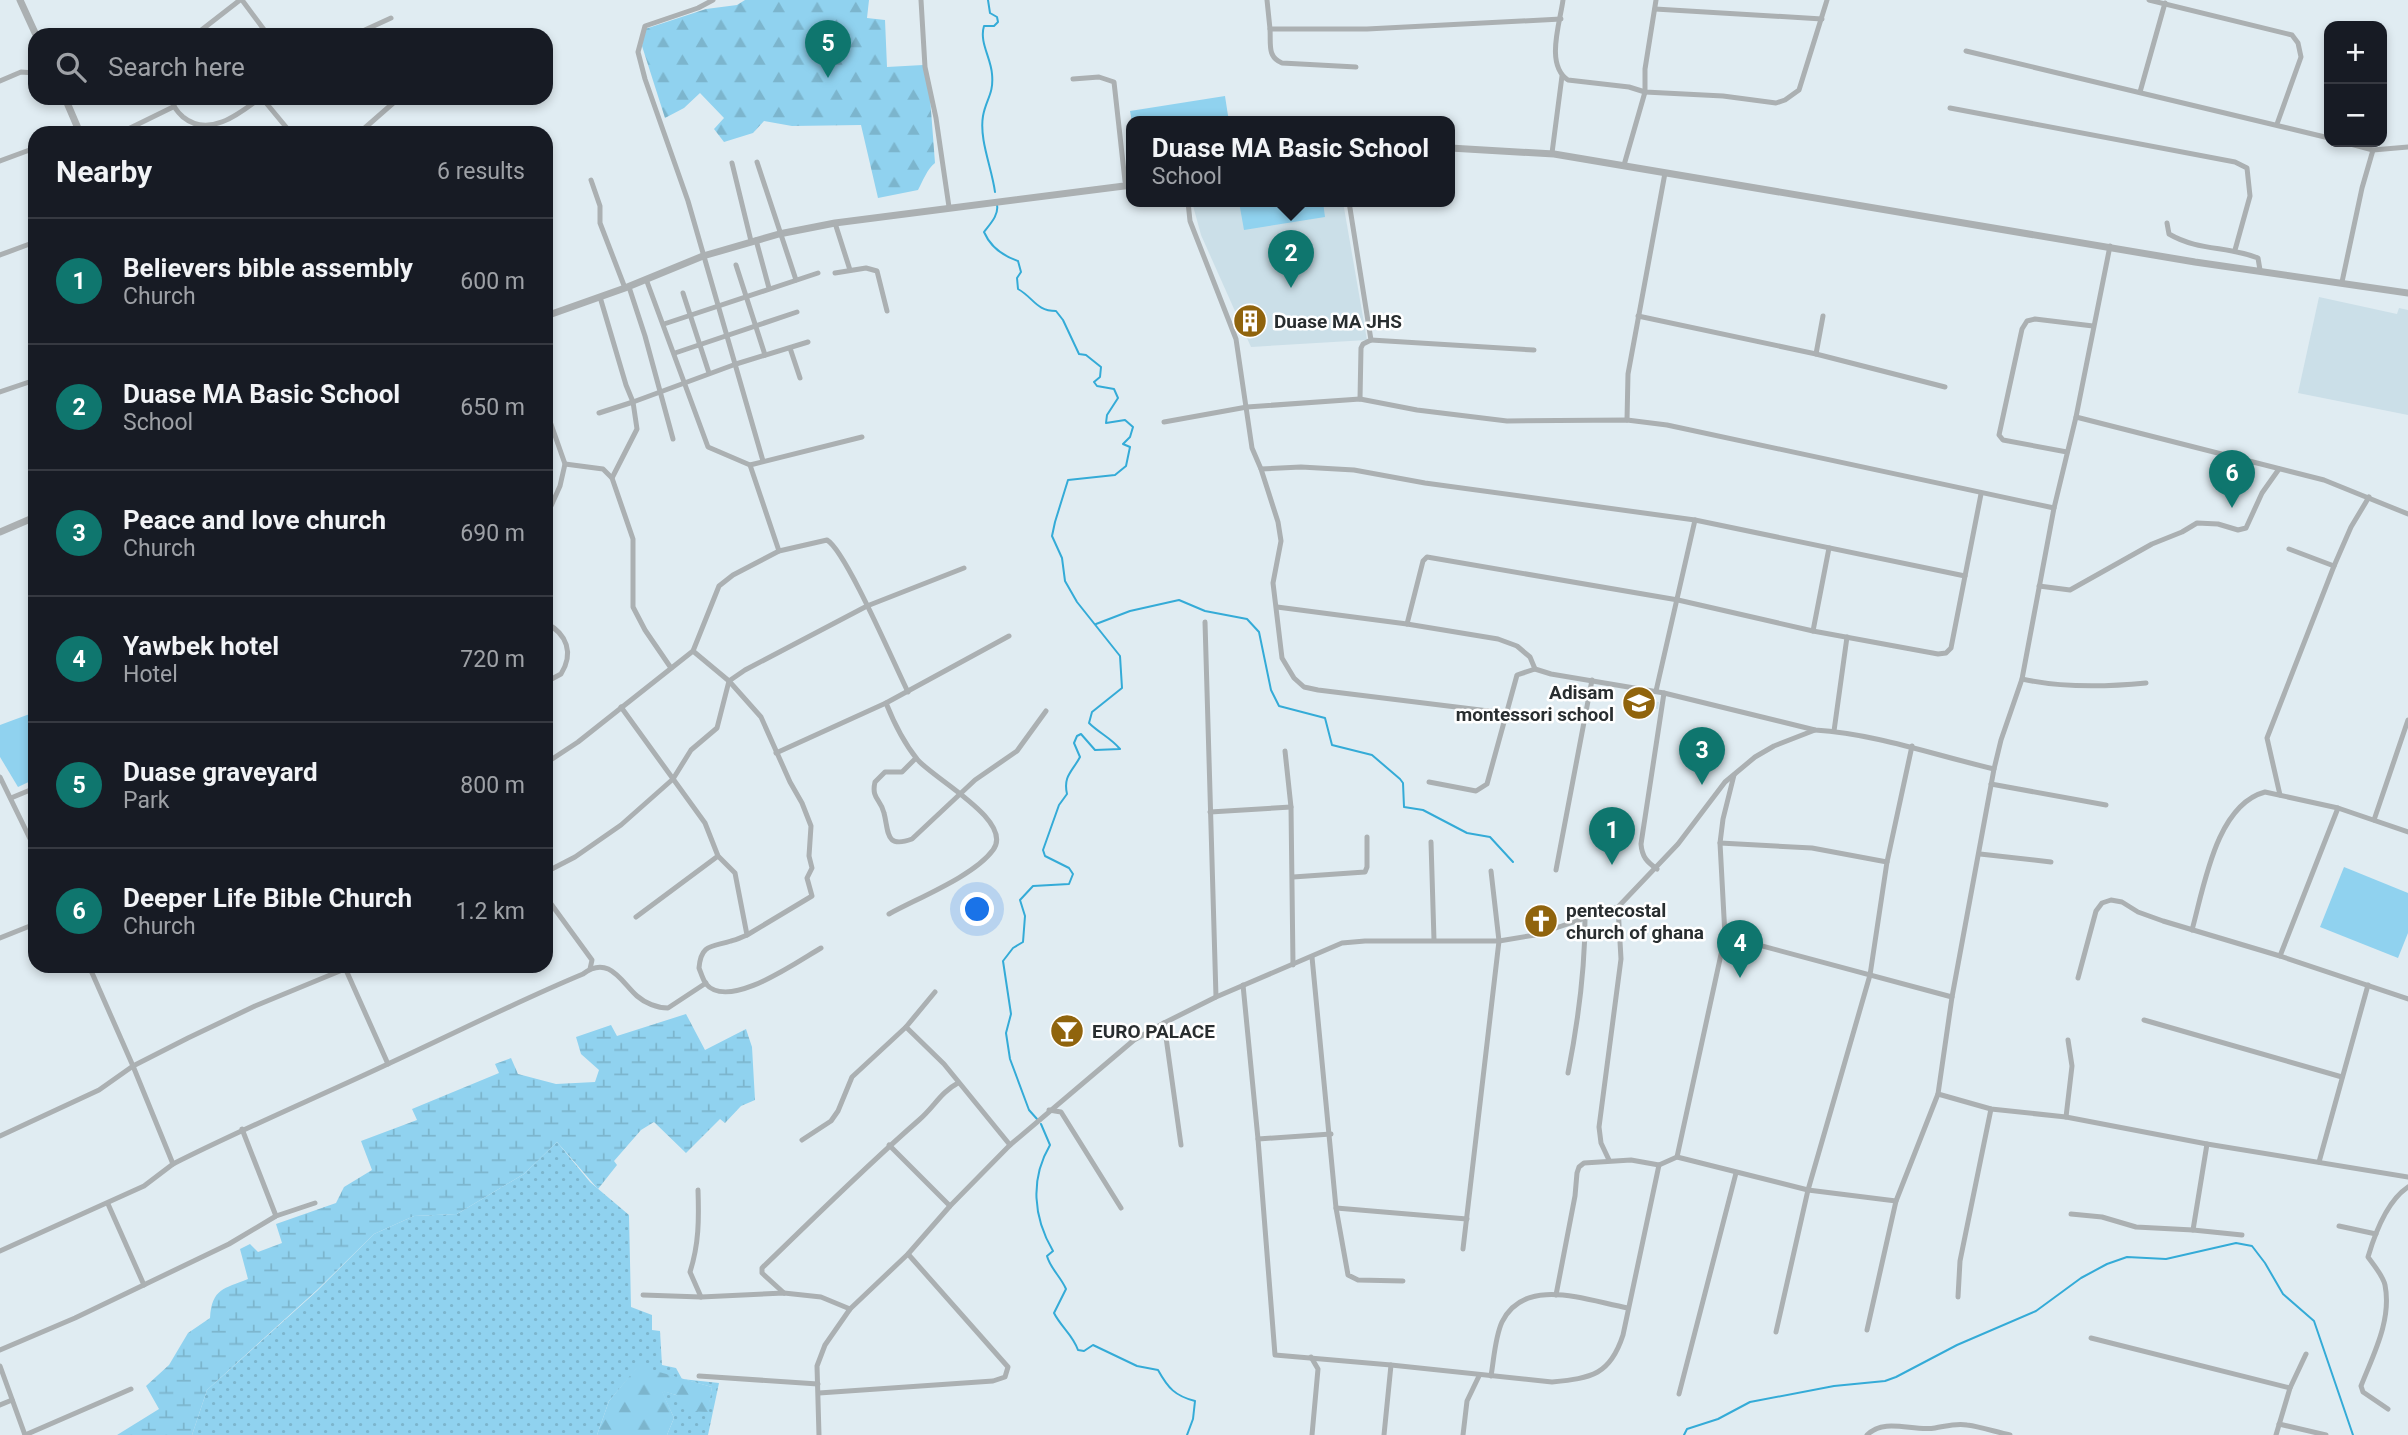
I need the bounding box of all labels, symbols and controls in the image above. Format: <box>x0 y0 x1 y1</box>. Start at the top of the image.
pin: 5 <box>805 20 851 78</box>
map controls <box>2324 21 2387 147</box>
button: + <box>2324 21 2387 84</box>
search box <box>28 28 553 105</box>
icon: search <box>52 48 90 86</box>
text: Search here <box>108 52 245 82</box>
button: − <box>2324 84 2387 147</box>
popup <box>1126 116 1455 207</box>
text: Duase MA Basic School <box>1152 133 1429 163</box>
text: Nearby <box>56 154 152 189</box>
text: 6 results <box>437 158 525 185</box>
text: School <box>1152 163 1222 190</box>
pin: 2 <box>1268 230 1314 288</box>
text: Believers bible assembly <box>123 253 413 283</box>
text: 1 <box>72 268 86 295</box>
text: 600 m <box>460 268 525 295</box>
text: Church <box>123 283 196 310</box>
building icon: Duase MA JHS <box>1231 302 1269 340</box>
place label: Duase MA JHS <box>1274 310 1402 333</box>
text: Duase MA Basic School <box>123 379 400 409</box>
text: 2 <box>72 394 86 421</box>
text: 650 m <box>460 394 525 421</box>
text: School <box>123 409 193 436</box>
pin: 6 <box>2209 450 2255 508</box>
text: Peace and love church <box>123 505 386 535</box>
text: 3 <box>72 520 86 547</box>
text: 690 m <box>460 520 525 547</box>
text: Church <box>123 535 196 562</box>
text: Yawbek hotel <box>123 631 279 661</box>
text: 4 <box>72 646 86 673</box>
text: 720 m <box>460 646 525 673</box>
text: Hotel <box>123 661 178 688</box>
place label: Adisam montessori school <box>1456 681 1614 726</box>
school or university icon: Adisam montessori school <box>1620 684 1658 722</box>
pin: 3 <box>1679 727 1725 785</box>
text: Duase graveyard <box>123 757 318 787</box>
text: 5 <box>72 772 86 799</box>
text: 800 m <box>460 772 525 799</box>
text: Park <box>123 787 169 814</box>
pin: 1 <box>1589 807 1635 865</box>
text: Deeper Life Bible Church <box>123 883 412 913</box>
your location <box>960 892 994 926</box>
text: 6 <box>72 898 86 925</box>
text: 1.2 km <box>456 898 525 925</box>
place label: pentecostal church of ghana <box>1566 899 1704 944</box>
church icon: pentecostal church of ghana <box>1522 902 1560 940</box>
text: Church <box>123 913 196 940</box>
pin: 4 <box>1717 920 1763 978</box>
bar icon: EURO PALACE <box>1048 1012 1086 1050</box>
place label: EURO PALACE <box>1092 1020 1215 1043</box>

